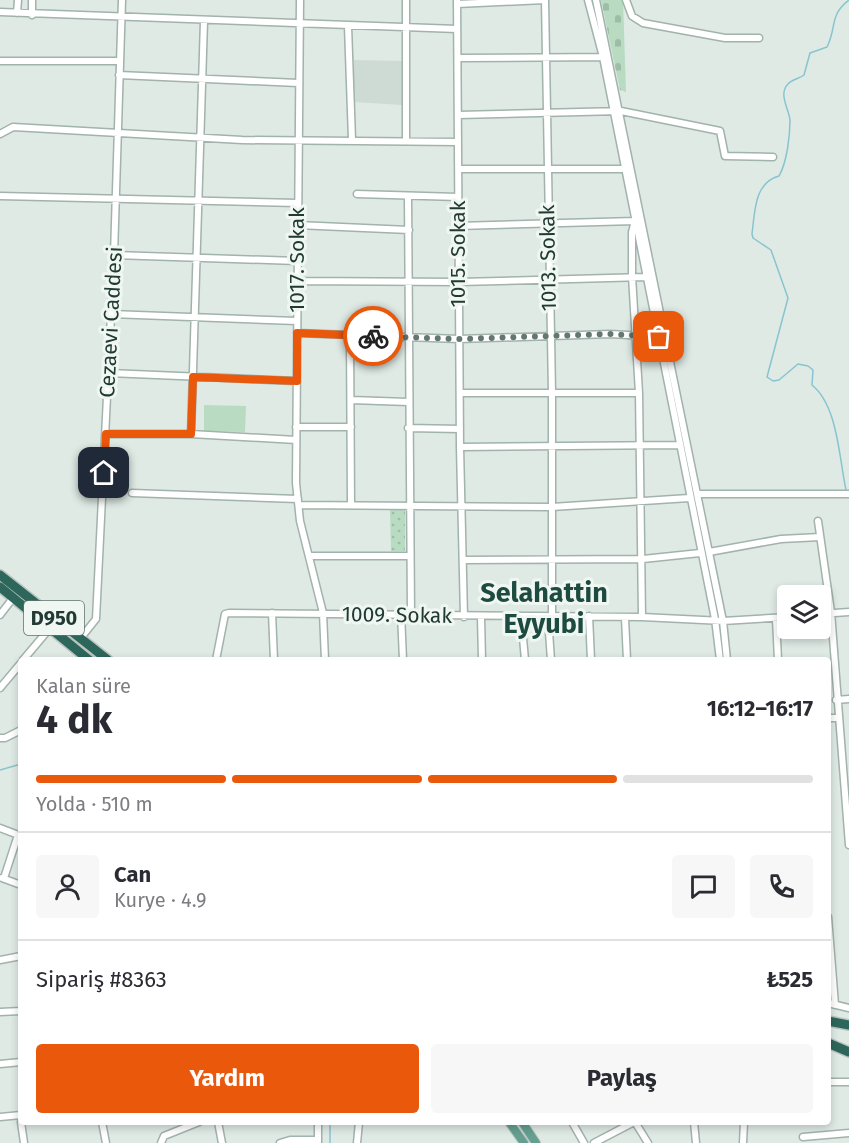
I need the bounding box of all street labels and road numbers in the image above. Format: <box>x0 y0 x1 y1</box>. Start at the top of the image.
street label: 1015. Sokak <box>445 200 471 307</box>
street label: 1013. Sokak <box>534 204 562 312</box>
street label: 1017. Sokak <box>284 207 310 313</box>
street label: Cezaevi Caddesi <box>94 246 128 398</box>
road number: D950 <box>24 601 84 635</box>
street label: 1009. Sokak <box>342 601 453 629</box>

